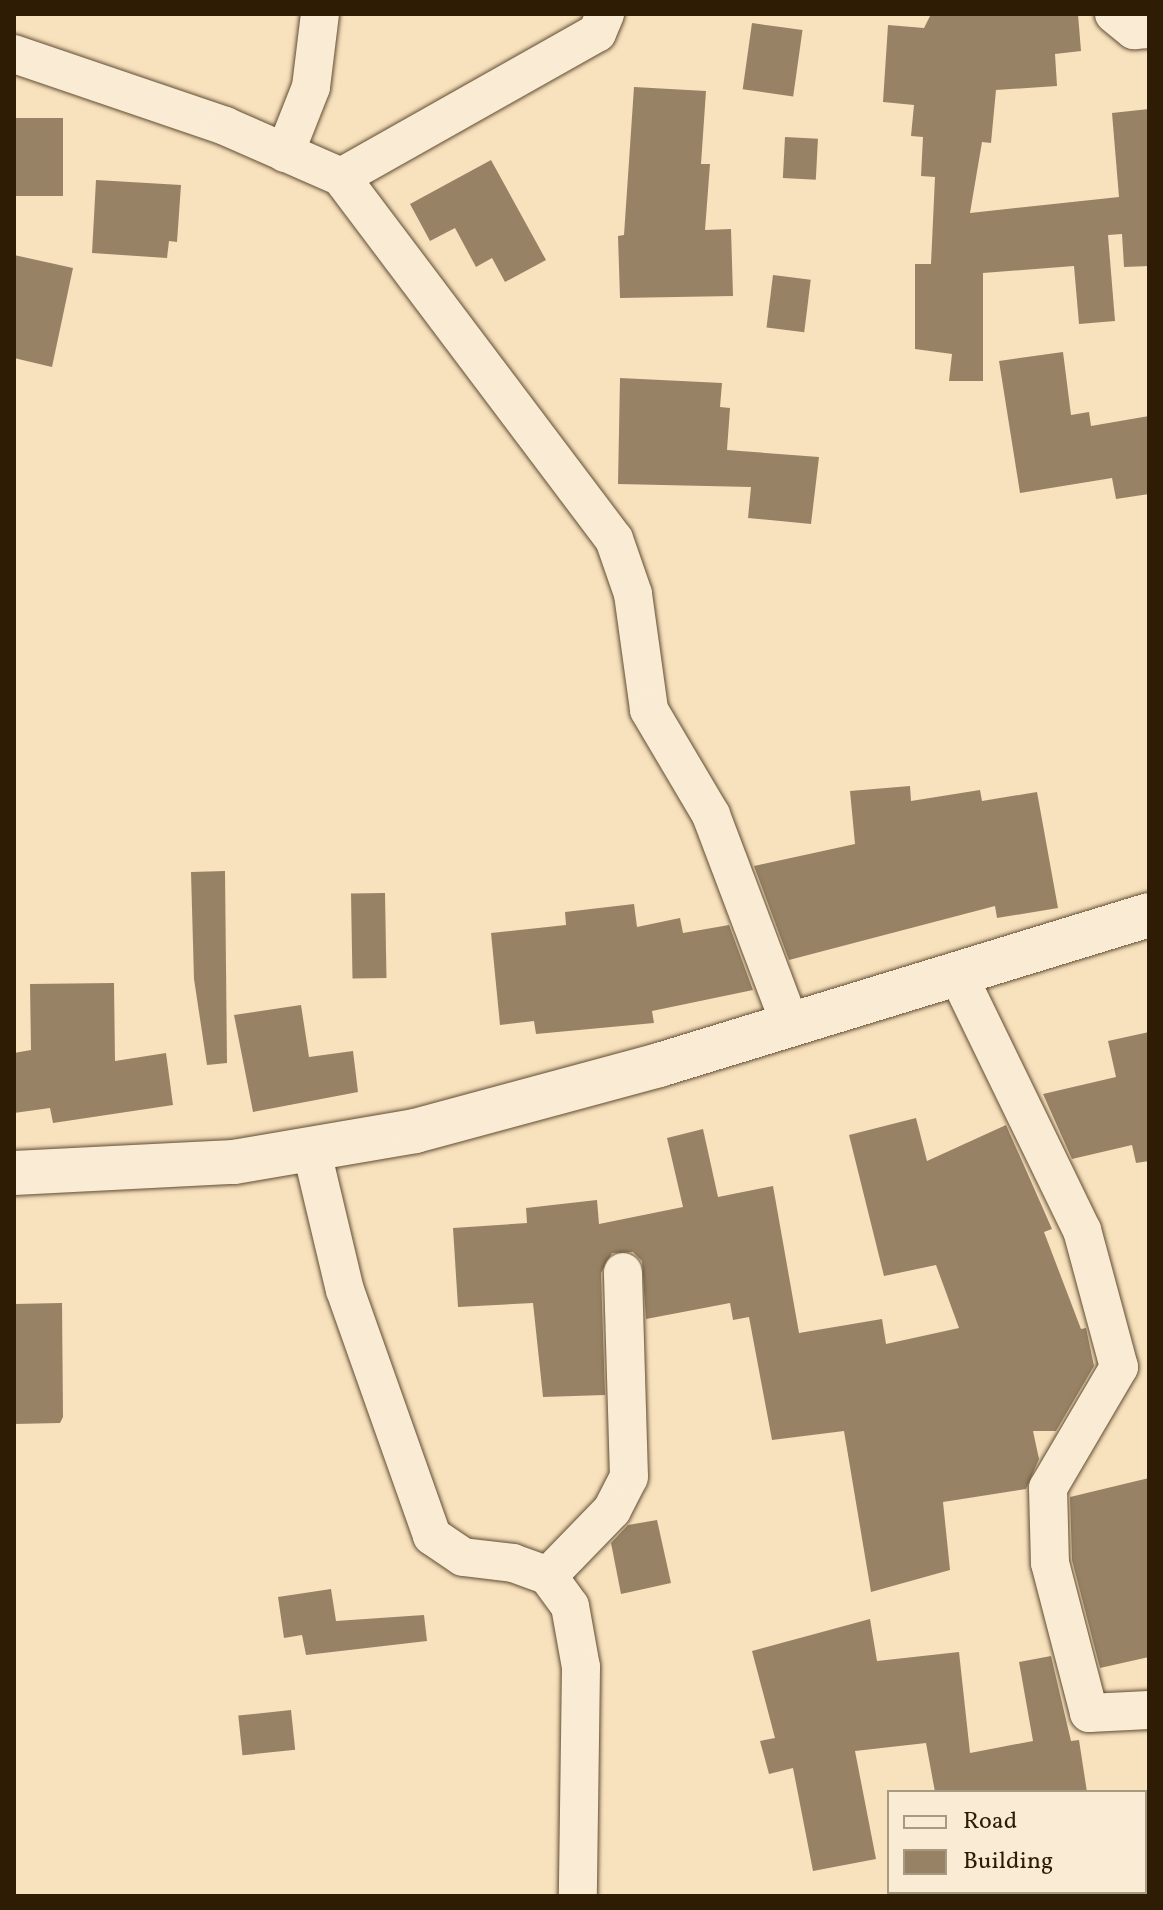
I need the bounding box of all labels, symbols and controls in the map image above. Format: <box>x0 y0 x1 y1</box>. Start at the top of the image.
legend <box>887 1790 1147 1894</box>
text: Road <box>963 1805 1017 1839</box>
text: Building <box>963 1845 1053 1879</box>

